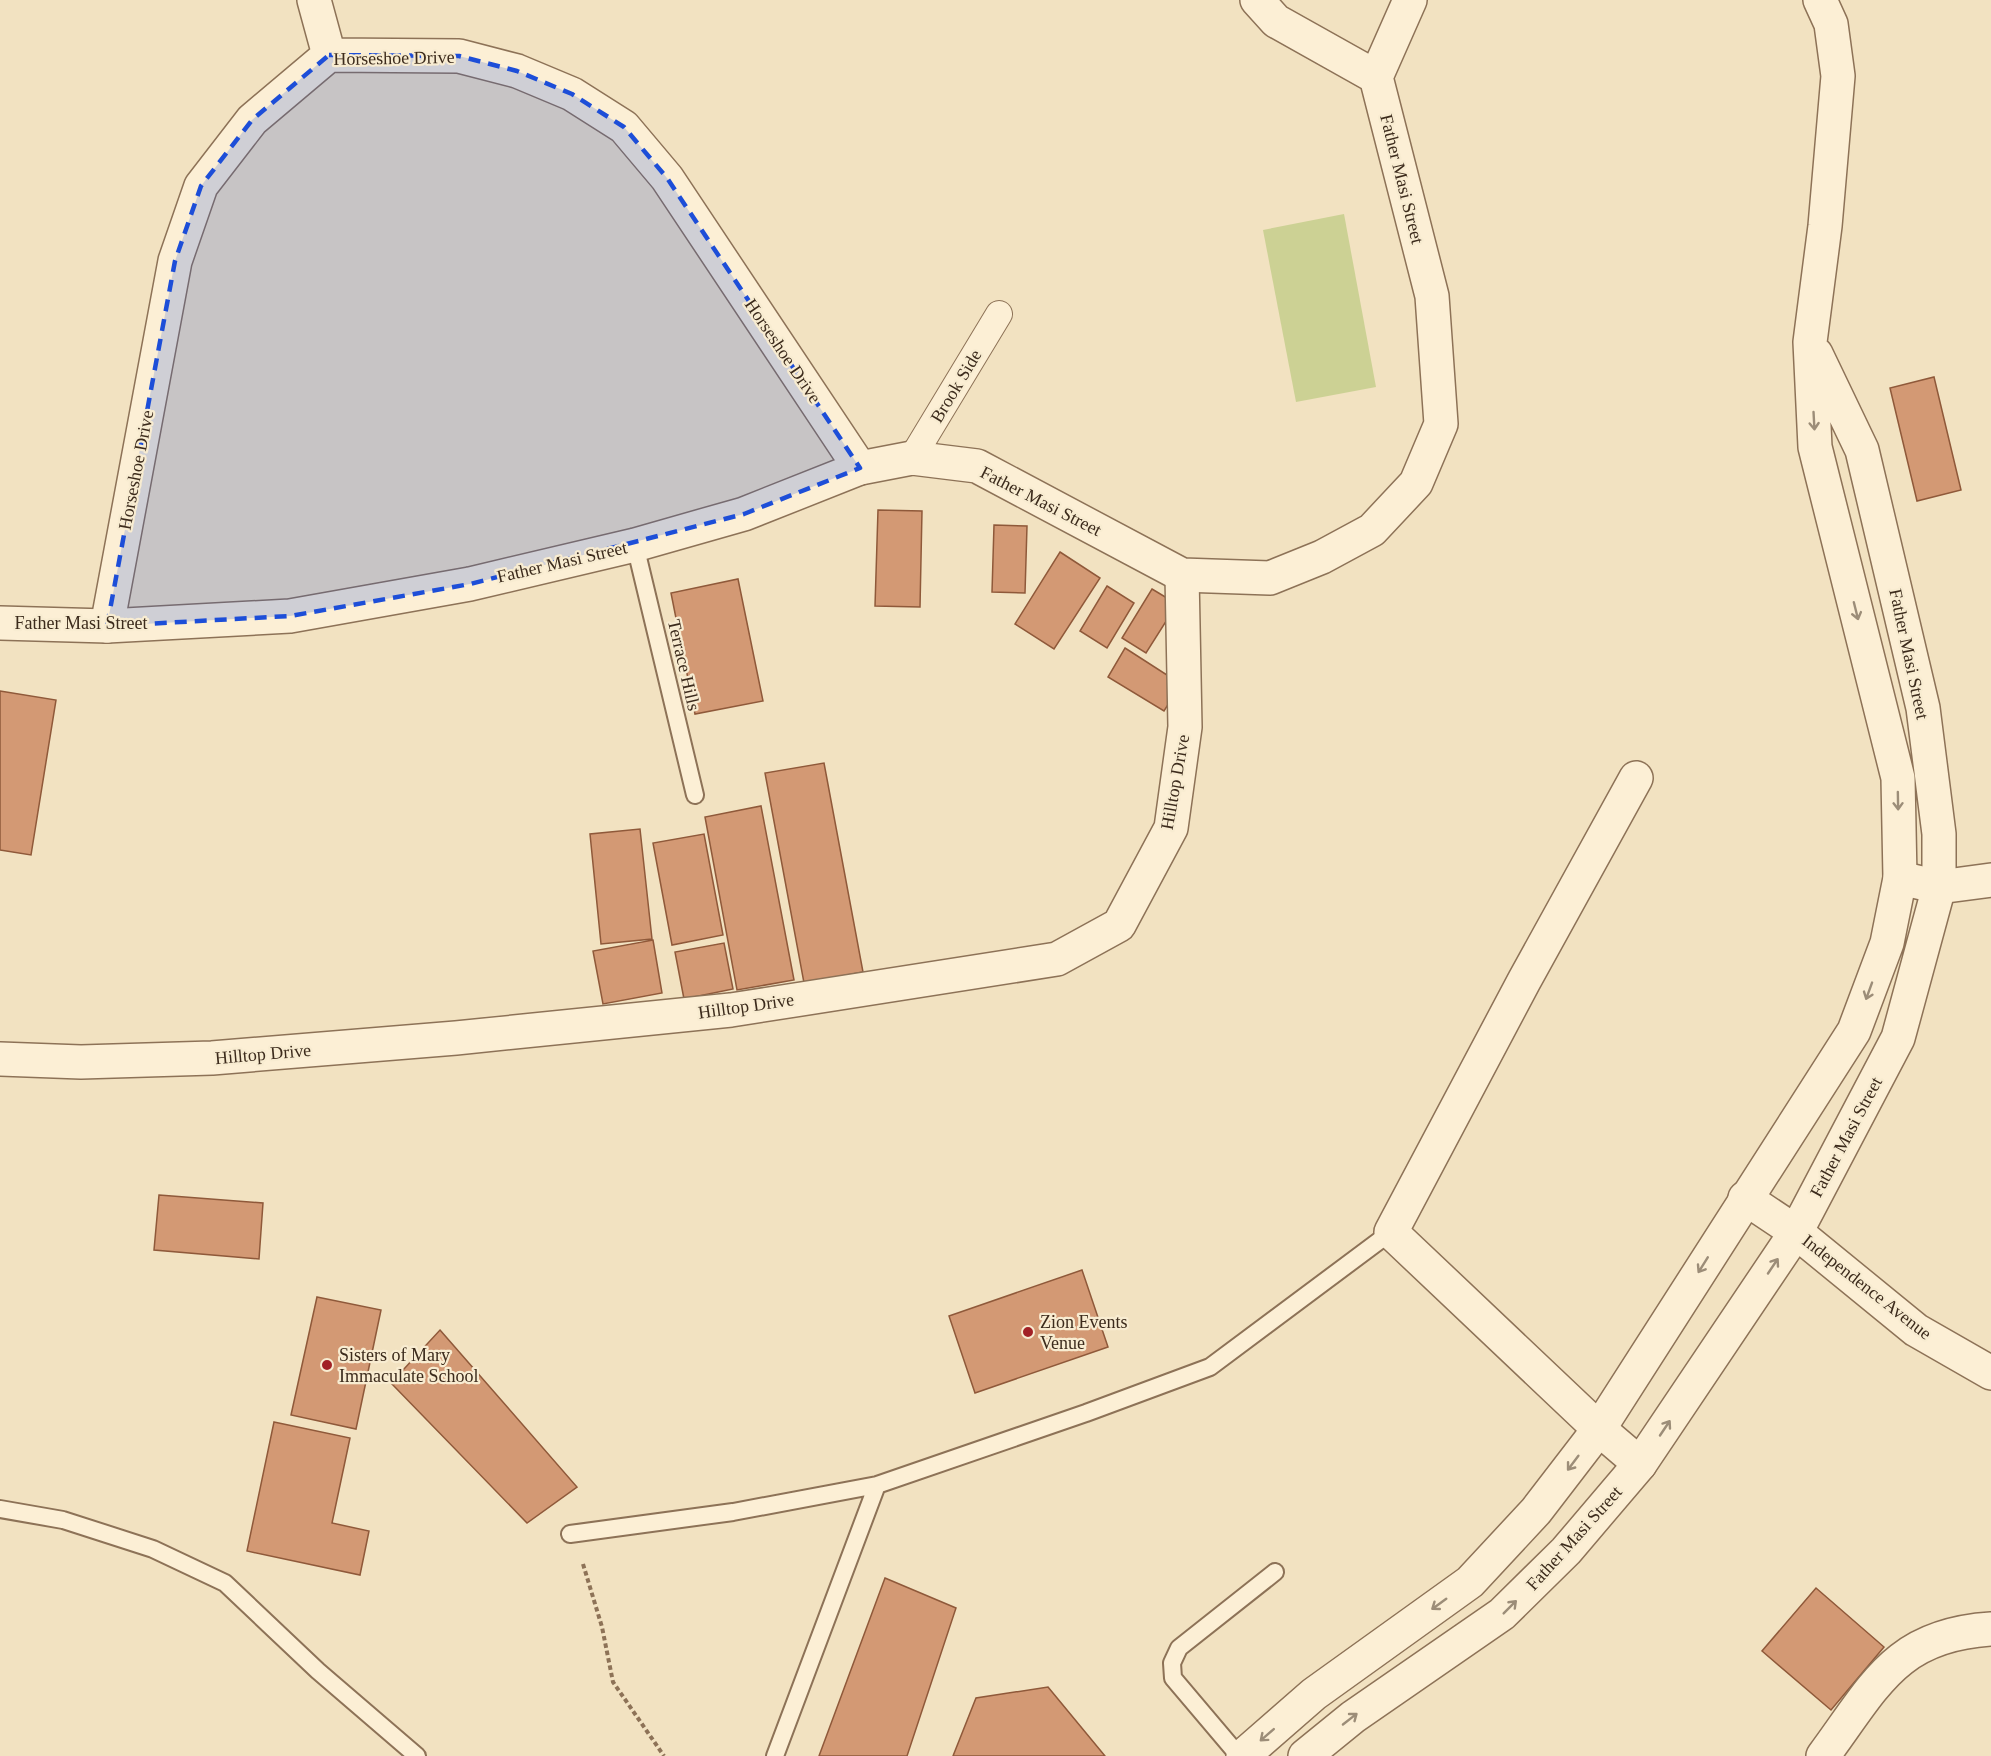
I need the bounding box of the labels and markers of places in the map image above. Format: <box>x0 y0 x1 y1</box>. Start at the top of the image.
place label: Zion Events Venue <box>1040 1312 1128 1353</box>
marker: Zion Events Venue <box>1021 1325 1035 1339</box>
place label: Sisters of Mary Immaculate School <box>339 1345 478 1386</box>
marker: Sisters of Mary Immaculate School <box>320 1358 334 1372</box>

